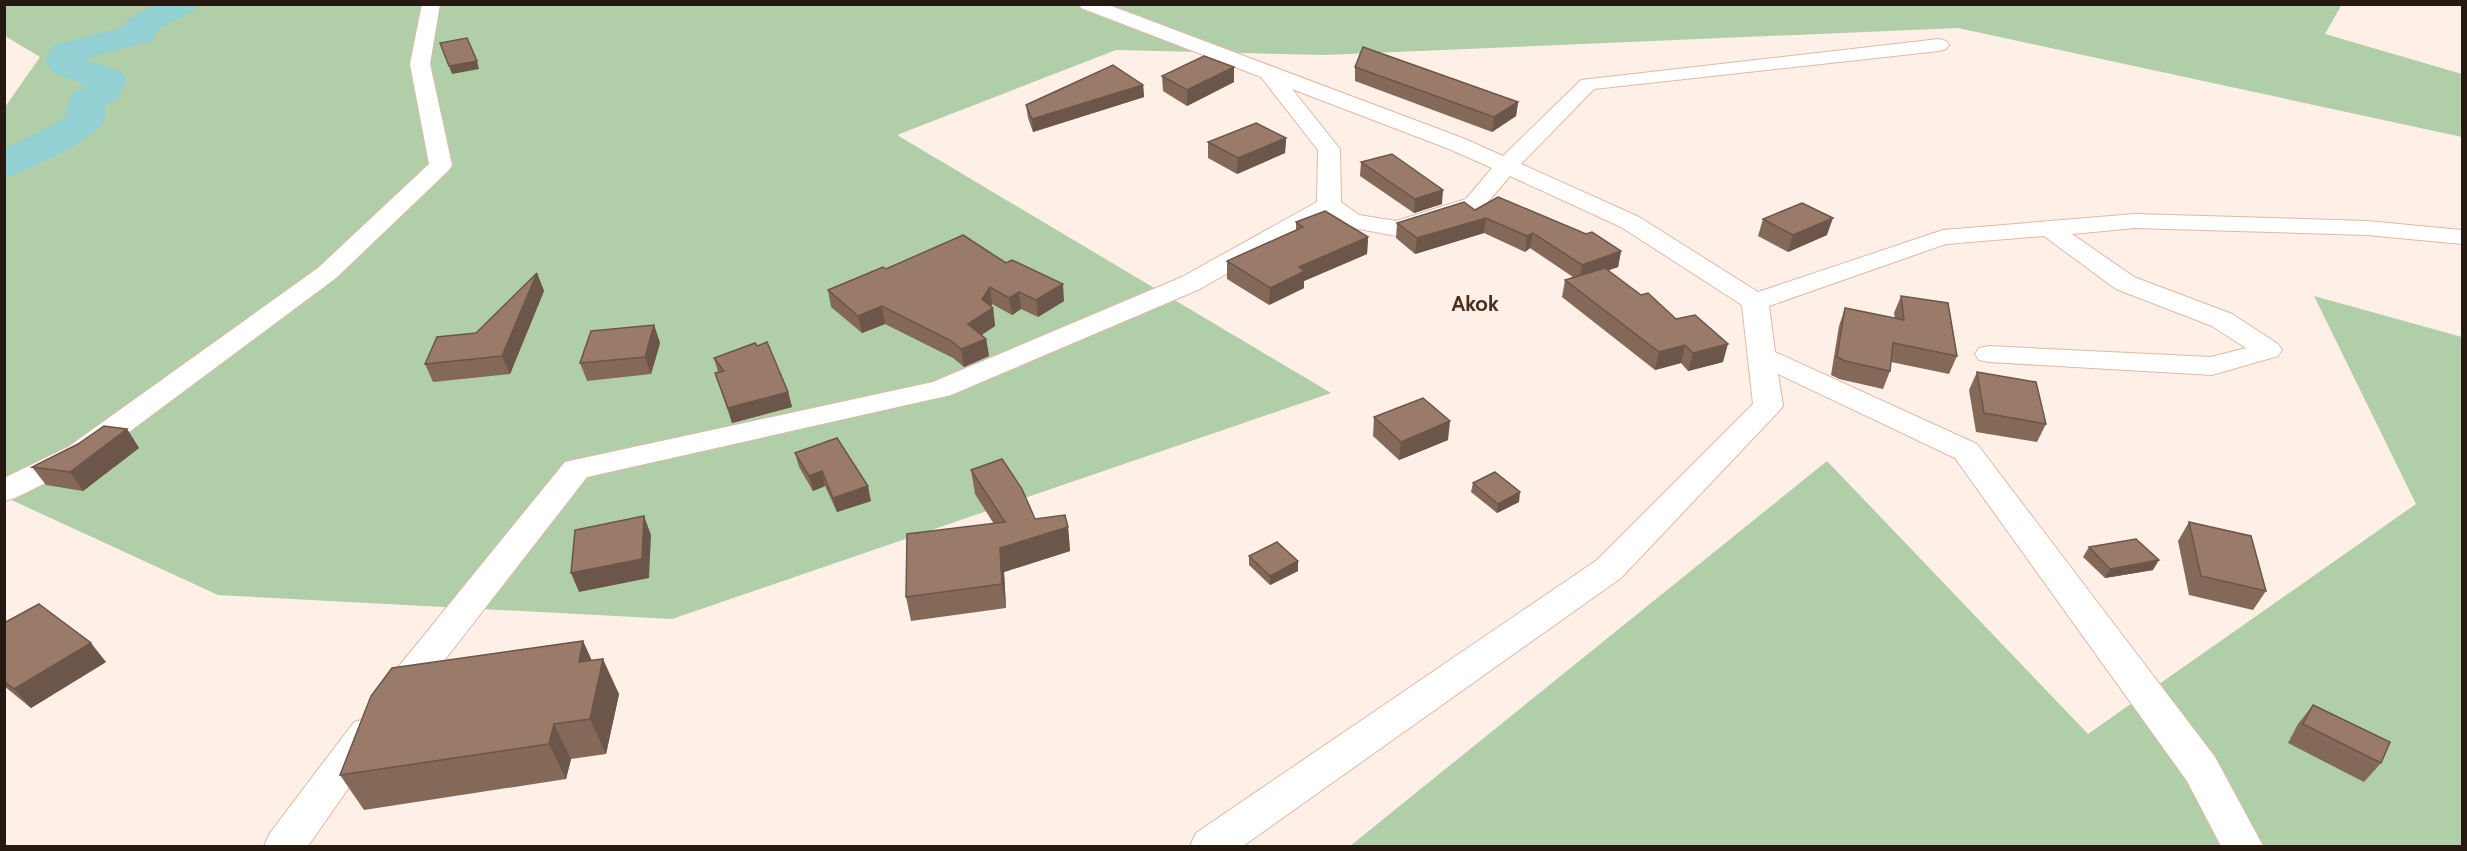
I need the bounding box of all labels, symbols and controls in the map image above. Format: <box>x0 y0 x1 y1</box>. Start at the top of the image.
district label: Akok <box>1451 290 1499 317</box>

